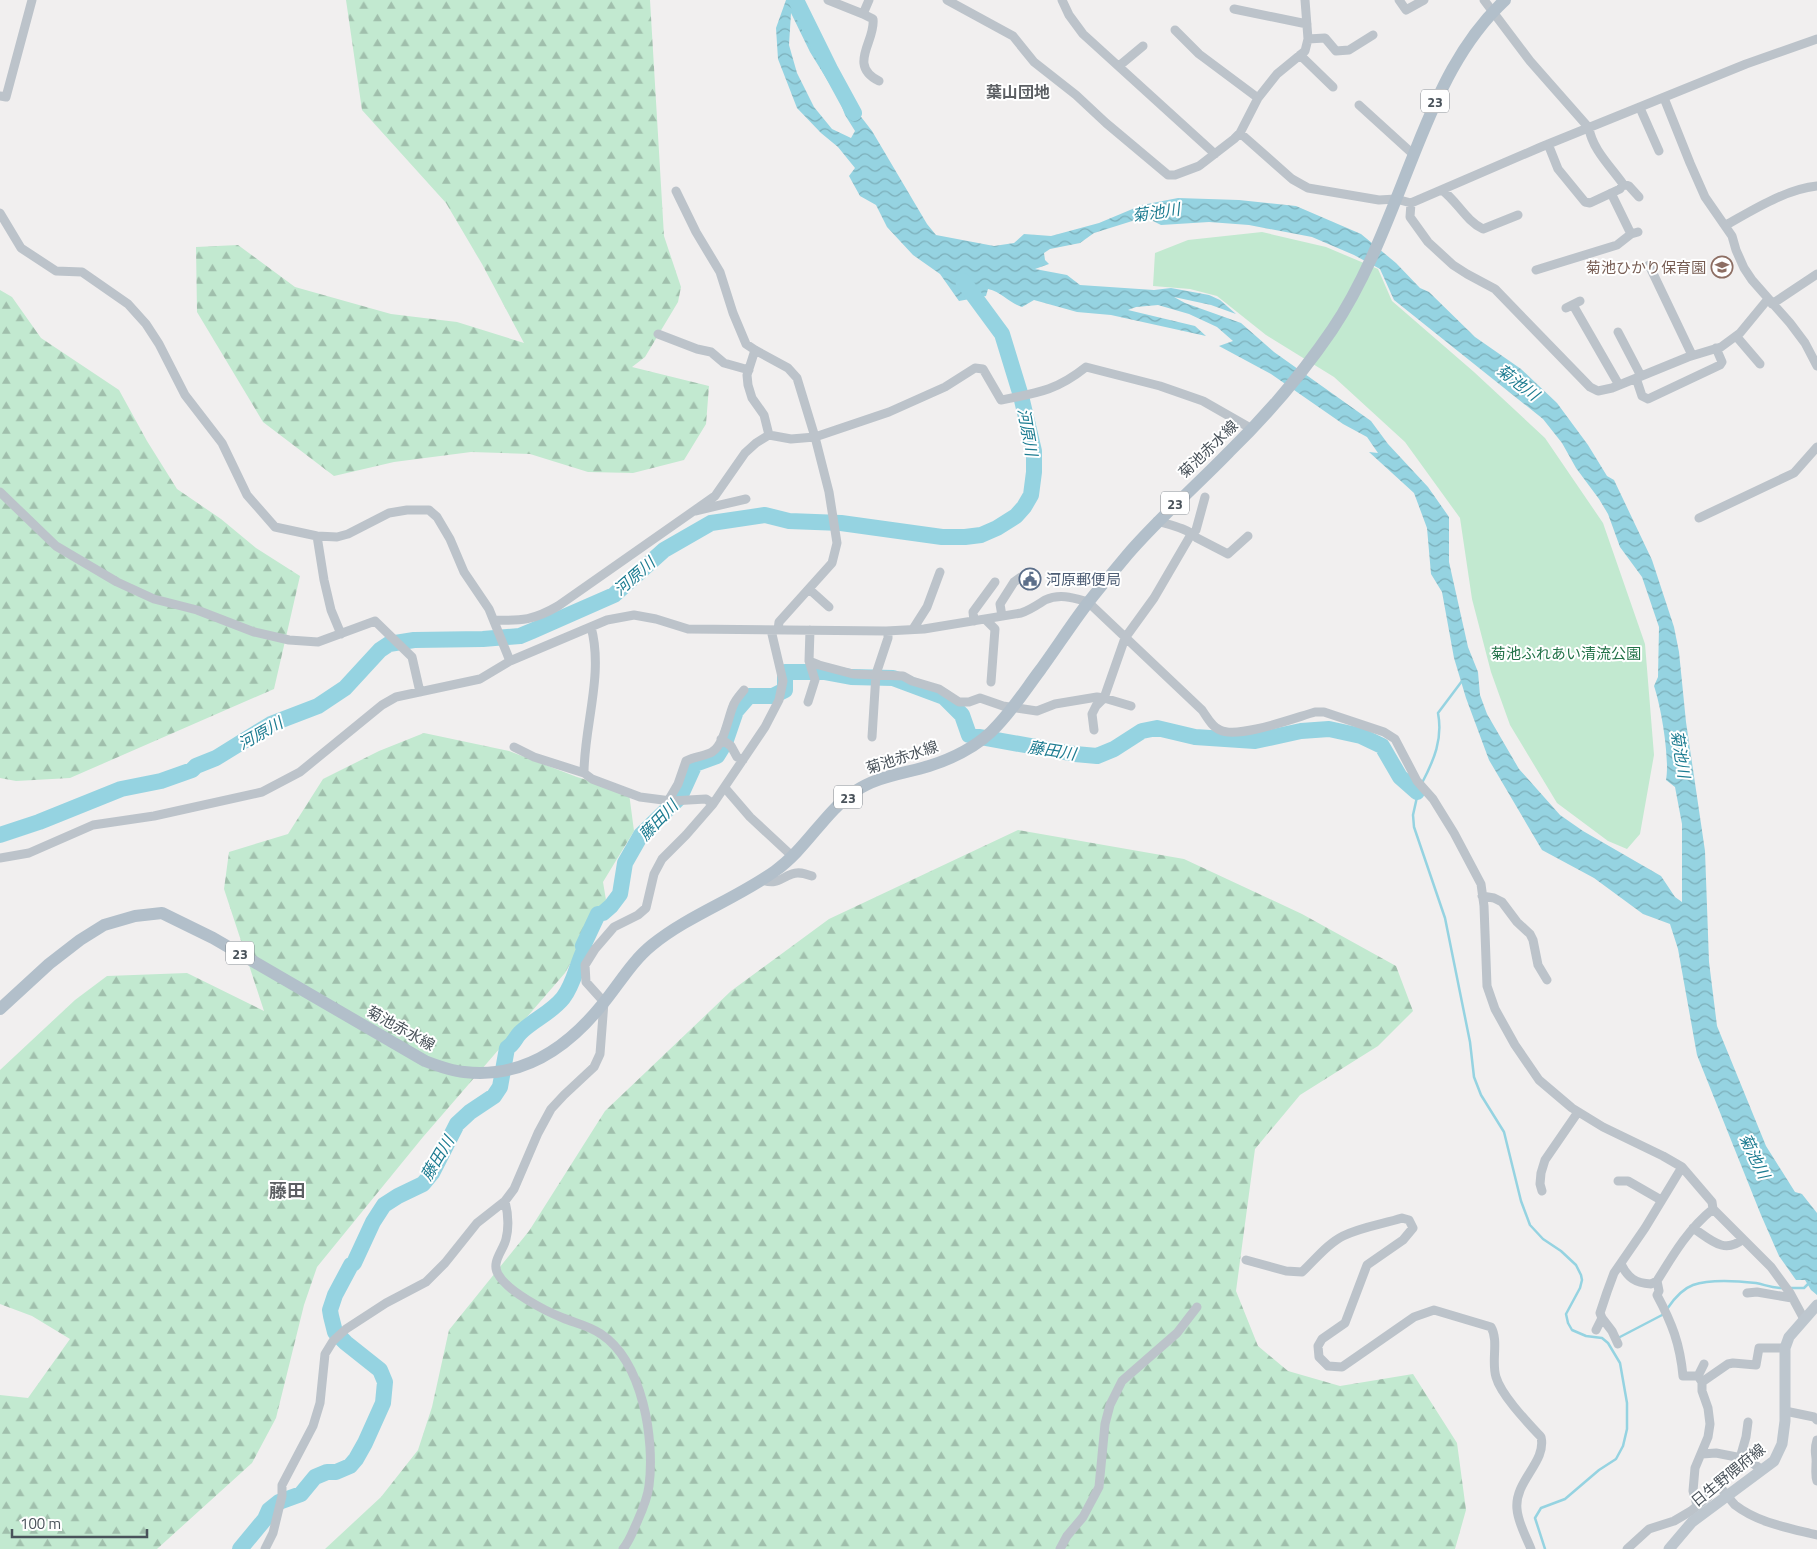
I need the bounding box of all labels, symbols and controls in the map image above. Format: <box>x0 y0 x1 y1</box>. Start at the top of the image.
district label: 葉山団地 <box>986 80 1050 104</box>
road number: 23 <box>1421 90 1449 112</box>
water label: 菊池川 <box>1131 196 1183 227</box>
school or university icon: 菊池ひかり保育園 <box>1710 255 1734 279</box>
place label: 菊池ひかり保育園 <box>1586 256 1706 279</box>
water label: 菊池川 <box>1492 358 1546 407</box>
water label: 河原川 <box>1012 406 1044 460</box>
street label: 菊池赤水線 <box>1173 415 1243 483</box>
road number: 23 <box>1161 492 1189 514</box>
water label: 河原川 <box>608 550 661 601</box>
public building icon: 河原郵便局 <box>1018 567 1042 591</box>
place label: 河原郵便局 <box>1046 568 1121 591</box>
park label: 菊池ふれあい清流公園 <box>1491 642 1641 665</box>
water label: 河原川 <box>233 710 289 755</box>
water label: 菊池川 <box>1665 728 1697 782</box>
street label: 菊池赤水線 <box>863 734 941 780</box>
water label: 藤田川 <box>1026 734 1080 766</box>
road number: 23 <box>834 786 862 809</box>
water label: 藤田川 <box>633 793 685 846</box>
road number: 23 <box>226 941 254 964</box>
street label: 菊池赤水線 <box>363 1000 439 1056</box>
water label: 菊池川 <box>1734 1129 1777 1185</box>
water label: 藤田川 <box>414 1130 461 1185</box>
district label: 藤田 <box>269 1177 305 1204</box>
street label: 日生野隈府線 <box>1686 1438 1770 1512</box>
scale bar <box>12 1506 148 1538</box>
text: 100 m <box>20 1512 61 1535</box>

